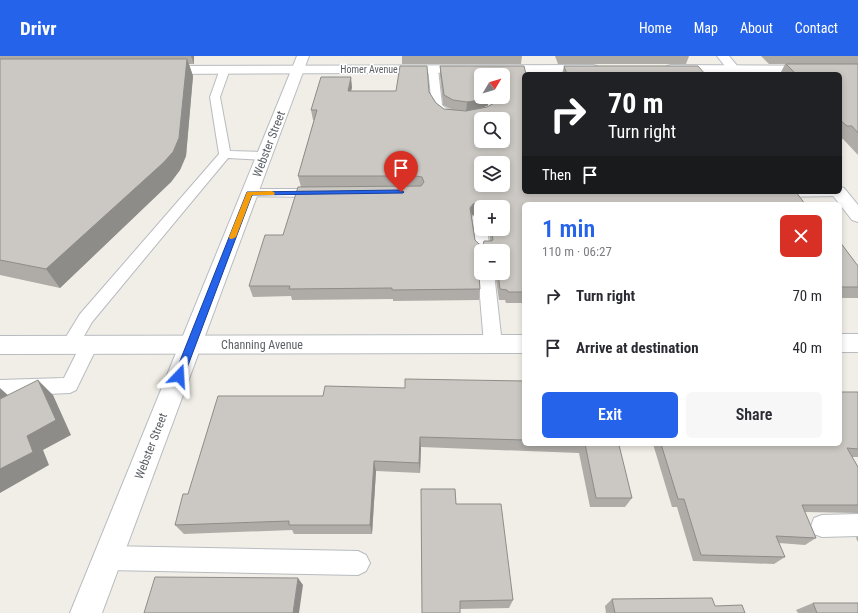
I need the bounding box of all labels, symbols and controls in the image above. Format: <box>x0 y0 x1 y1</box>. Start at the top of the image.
text: Drivr <box>20 17 57 40</box>
text: Home <box>639 20 672 36</box>
text: Map <box>694 20 718 36</box>
text: About <box>740 20 773 36</box>
text: Contact <box>795 20 838 36</box>
street label: Homer Avenue <box>340 64 398 75</box>
north arrow <box>474 68 510 104</box>
map controls <box>474 68 510 280</box>
text: 70 m <box>608 87 664 120</box>
icon: right <box>542 88 594 140</box>
street label: Webster Street <box>250 109 288 179</box>
button: search <box>474 112 510 148</box>
text: Turn right <box>608 121 676 142</box>
pin <box>384 151 418 192</box>
button: layers <box>474 156 510 192</box>
icon: arrive <box>390 157 412 179</box>
icon: arrive <box>579 164 601 186</box>
text: Then <box>542 166 571 184</box>
button: + <box>474 200 510 236</box>
text: 1 min <box>542 215 595 243</box>
button: close <box>780 215 822 257</box>
button: − <box>474 244 510 280</box>
text: 110 m · 06:27 <box>542 244 612 259</box>
icon: right <box>542 285 564 307</box>
text: Turn right <box>576 287 635 305</box>
text: 70 m <box>792 287 822 305</box>
icon: arrive <box>542 337 564 359</box>
street label: Channing Avenue <box>221 338 303 352</box>
text: Arrive at destination <box>576 339 699 357</box>
text: 40 m <box>792 339 822 357</box>
position arrow <box>158 355 200 397</box>
button: Exit <box>542 392 678 438</box>
button: Share <box>686 392 822 438</box>
street label: Webster Street <box>132 411 170 481</box>

